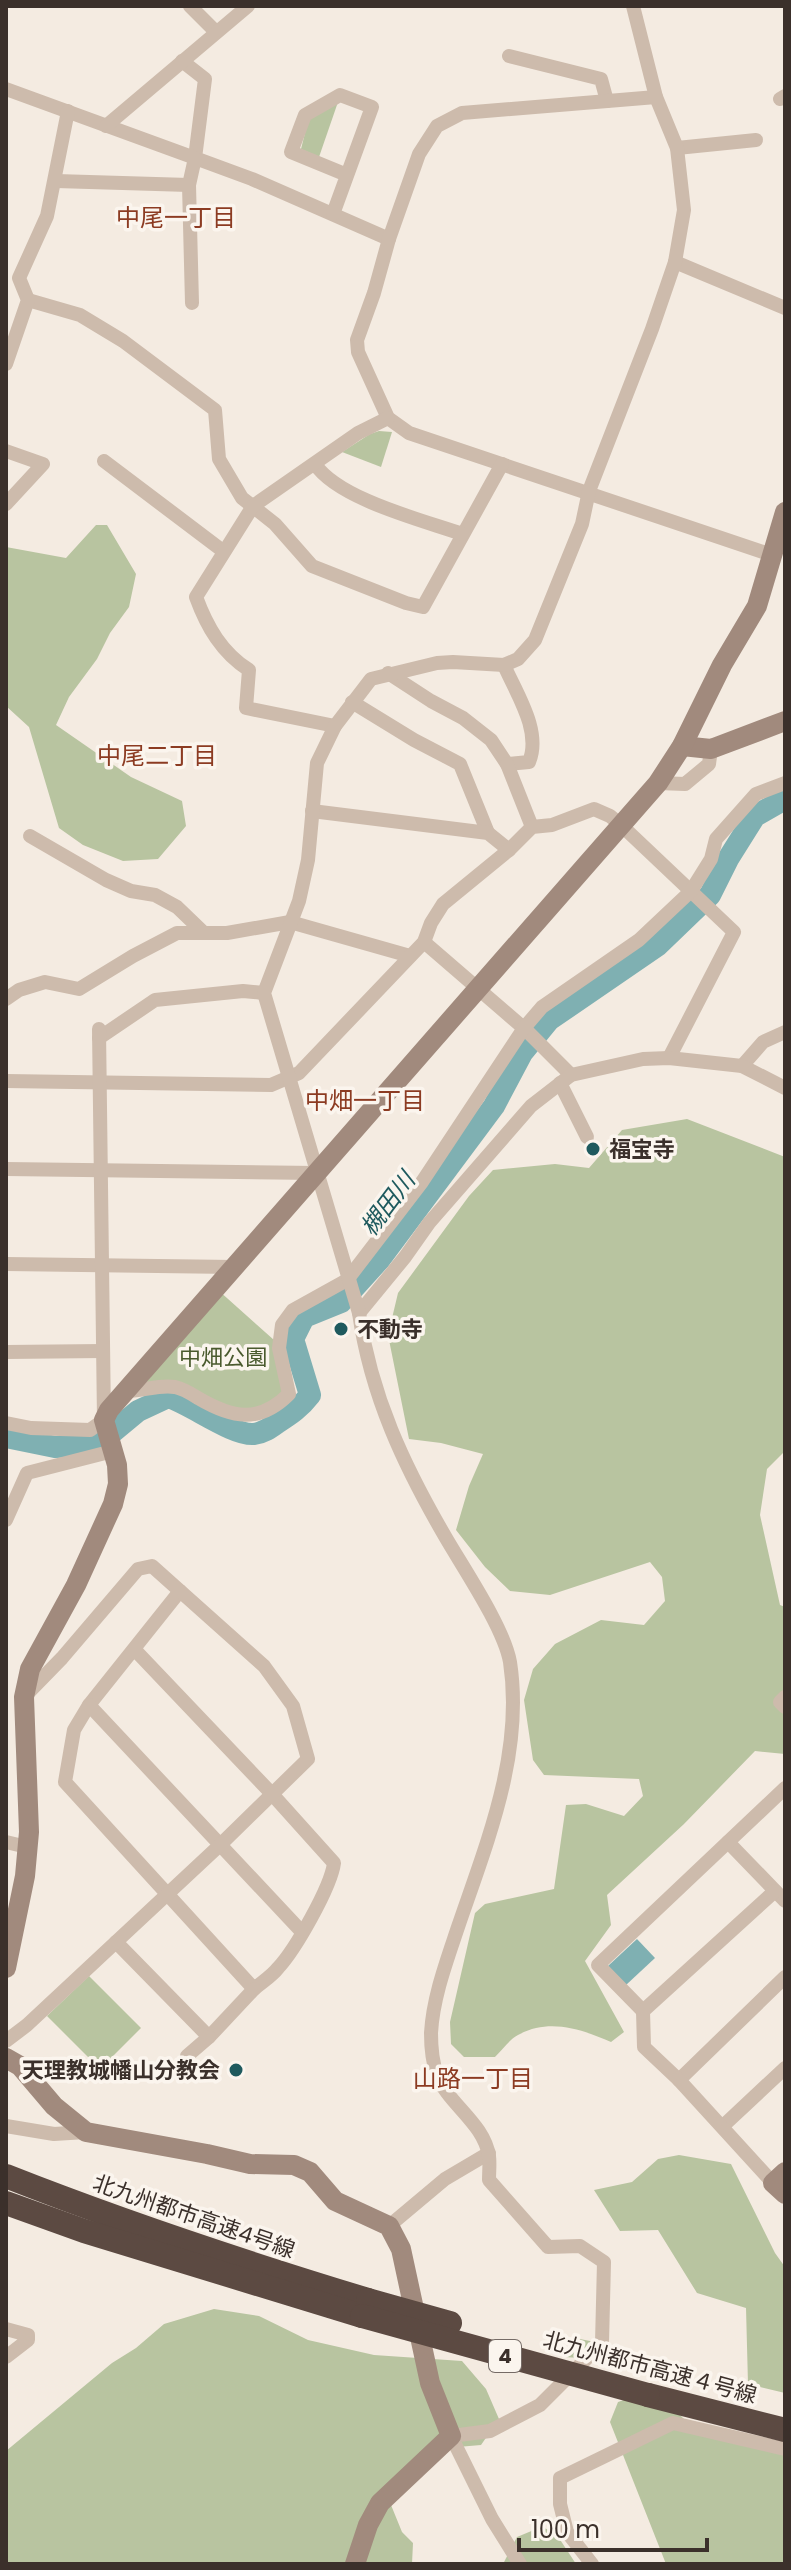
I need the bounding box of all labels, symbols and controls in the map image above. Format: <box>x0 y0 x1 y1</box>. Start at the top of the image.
district label: 中尾一丁目 <box>116 201 236 234</box>
district label: 中尾二丁目 <box>97 739 217 772</box>
district label: 中畑一丁目 <box>305 1084 425 1117</box>
place label: 福宝寺 <box>609 1134 675 1165</box>
marker: 福宝寺 <box>584 1140 602 1158</box>
water label: 槻田川 <box>353 1163 424 1242</box>
place label: 不動寺 <box>357 1314 423 1345</box>
marker: 不動寺 <box>332 1320 350 1338</box>
park label: 中畑公園 <box>179 1342 267 1373</box>
place label: 天理教城幡山分教会 <box>22 2055 220 2086</box>
marker: 天理教城幡山分教会 <box>227 2061 245 2079</box>
district label: 山路一丁目 <box>413 2062 533 2095</box>
street label: 北九州都市高速4号線 <box>89 2167 299 2266</box>
street label: 北九州都市高速４号線 <box>540 2324 760 2411</box>
road number: 4 <box>489 2340 521 2372</box>
scale bar <box>519 2502 707 2552</box>
text: 100 m <box>531 2513 600 2546</box>

